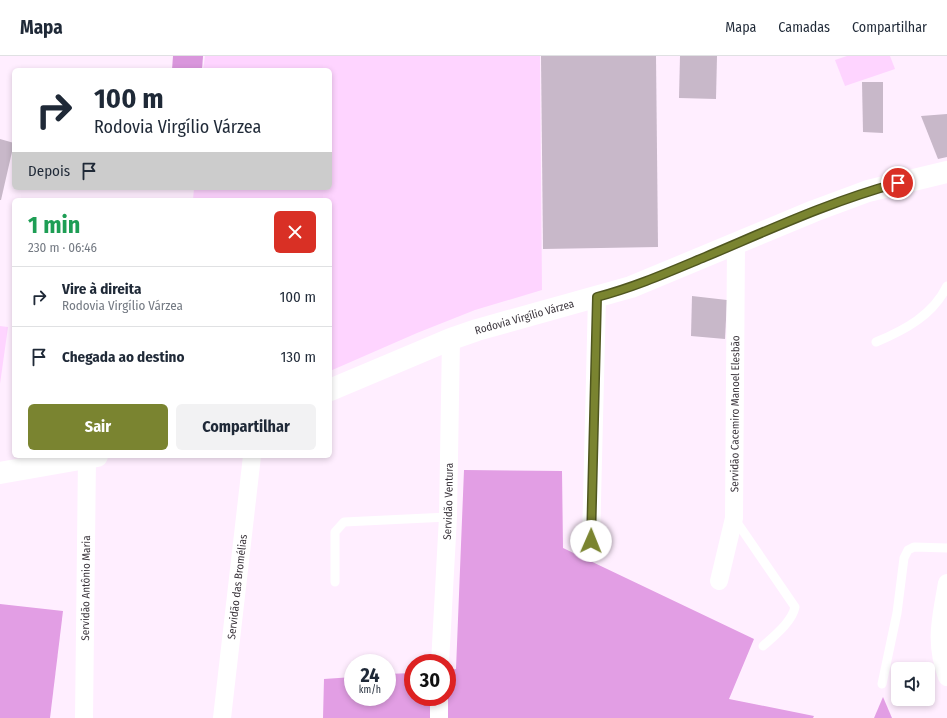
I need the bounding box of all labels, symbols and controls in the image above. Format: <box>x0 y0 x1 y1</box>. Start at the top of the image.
text: Mapa <box>20 16 63 39</box>
text: Mapa <box>725 19 756 36</box>
text: Camadas <box>778 19 830 36</box>
text: Compartilhar <box>852 19 927 36</box>
text: 100 m <box>94 82 164 115</box>
icon: right <box>28 84 80 136</box>
text: Rodovia Virgílio Várzea <box>94 116 261 138</box>
icon: arrive <box>78 160 100 182</box>
text: Depois <box>28 162 70 180</box>
pin <box>881 166 915 200</box>
icon: arrive <box>887 172 909 194</box>
text: 1 min <box>28 211 80 239</box>
button: close <box>274 211 316 253</box>
text: 230 m · 06:46 <box>28 240 97 255</box>
text: Vire à direita <box>62 280 141 298</box>
icon: right <box>28 286 50 308</box>
text: 100 m <box>279 288 316 306</box>
street label: Rodovia Virgílio Várzea <box>473 297 576 337</box>
text: Rodovia Virgílio Várzea <box>62 298 183 313</box>
street label: Servidão Cacemiro Manoel Elesbão <box>728 335 742 492</box>
icon: arrive <box>28 346 50 368</box>
text: Chegada ao destino <box>62 348 184 366</box>
text: 130 m <box>281 348 316 366</box>
button: Sair <box>28 404 168 450</box>
button: Compartilhar <box>176 404 316 450</box>
street label: Servidão Ventura <box>441 463 456 540</box>
position arrow <box>570 520 612 562</box>
street label: Servidão das Bromélias <box>225 533 250 640</box>
street label: Servidão Antônio Maria <box>79 535 93 641</box>
speed limit sign: 30 <box>404 654 456 706</box>
map controls <box>891 662 935 706</box>
button: sound <box>891 662 935 706</box>
text: 24 <box>360 663 380 687</box>
text: km/h <box>359 684 381 696</box>

